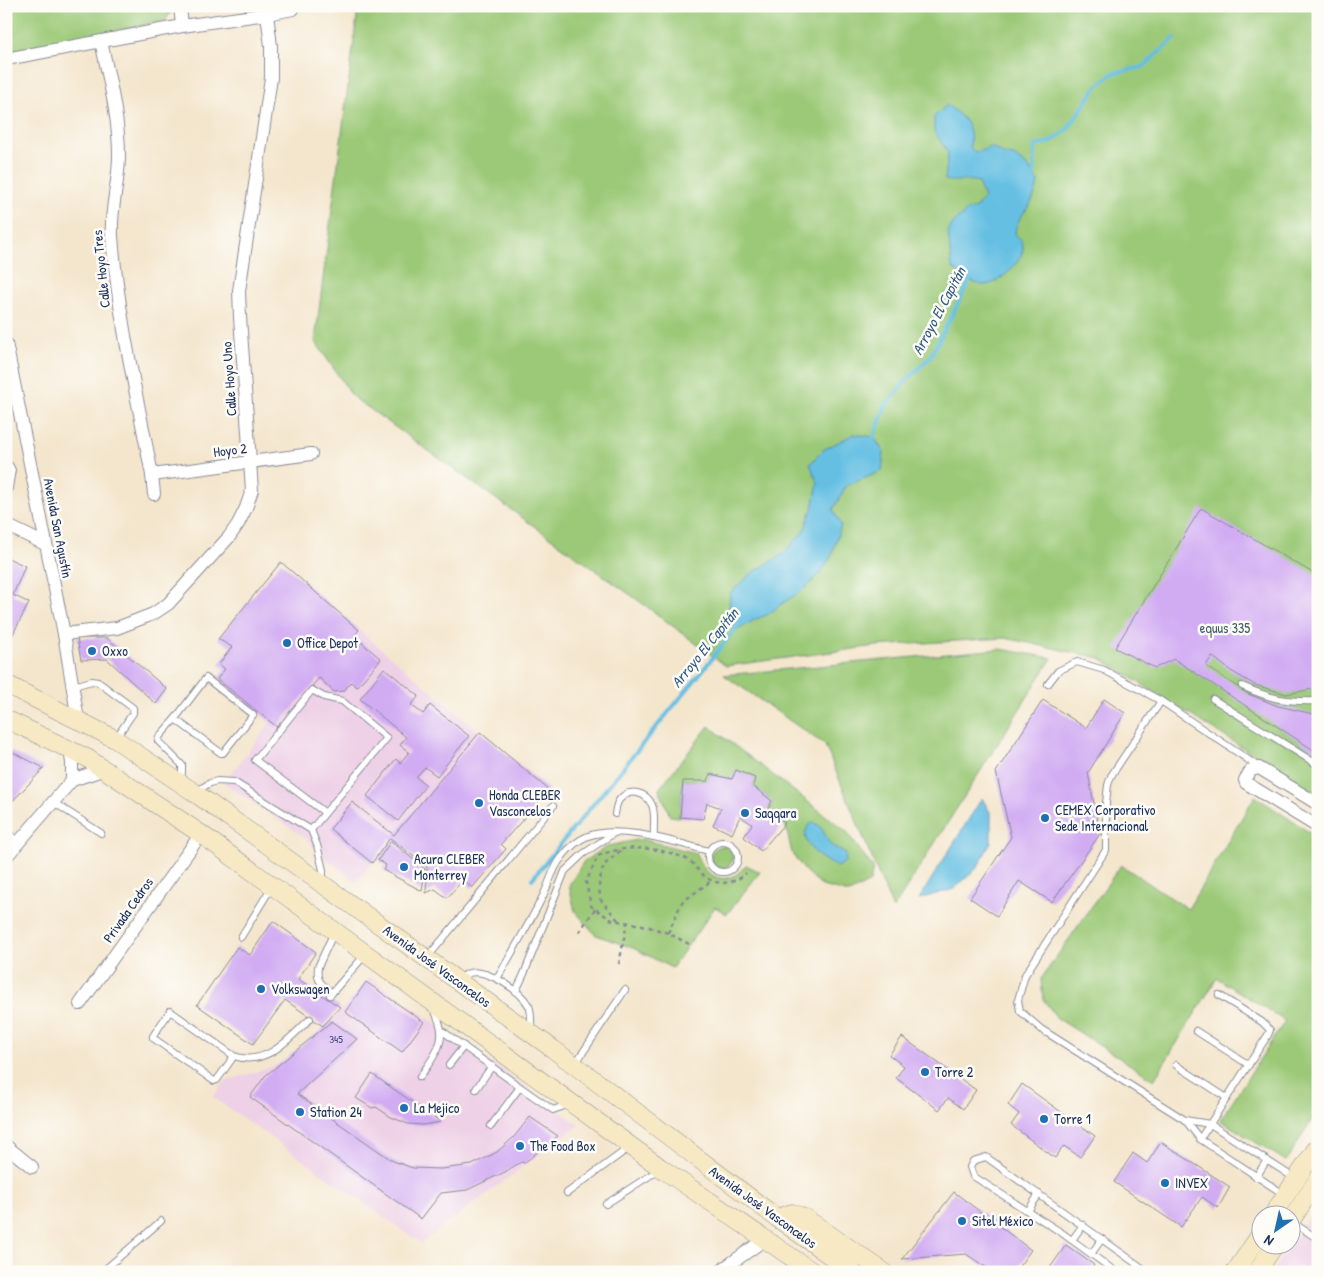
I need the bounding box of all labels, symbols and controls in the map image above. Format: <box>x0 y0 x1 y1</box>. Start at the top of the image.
street label: Calle Hoyo Tres <box>87 229 115 309</box>
water label: Arroyo El Capitán <box>907 262 971 358</box>
street label: Calle Hoyo Uno <box>216 341 242 417</box>
street label: Hoyo 2 <box>212 438 248 462</box>
street label: Avenida San Agustín <box>39 476 77 580</box>
water label: Arroyo El Capitán <box>666 603 744 692</box>
park label: equus 335 <box>1200 618 1250 638</box>
place label: Office Depot <box>297 633 358 653</box>
marker: Office Depot <box>281 637 293 649</box>
place label: Oxxo <box>102 641 128 660</box>
marker: Oxxo <box>86 645 98 657</box>
place label: Honda CLEBER Vasconcelos <box>489 785 560 820</box>
marker: Honda CLEBER Vasconcelos <box>473 797 485 809</box>
place label: CEMEX Corporativo Sede Internacional <box>1055 800 1156 835</box>
place label: Saqqara <box>755 803 797 823</box>
marker: Saqqara <box>739 807 751 819</box>
marker: CEMEX Corporativo Sede Internacional <box>1039 812 1051 824</box>
place label: Acura CLEBER Monterrey <box>414 849 485 885</box>
marker: Acura CLEBER Monterrey <box>398 861 410 873</box>
street label: Privada Cedros <box>98 873 157 946</box>
street label: Avenida José Vasconcelos <box>380 920 495 1011</box>
place label: Volkswagen <box>271 979 330 999</box>
marker: Volkswagen <box>255 983 267 995</box>
house number: 345 <box>329 1032 343 1046</box>
place label: Torre 2 <box>935 1062 974 1081</box>
marker: Torre 2 <box>919 1066 931 1078</box>
place label: La Mejico <box>414 1098 460 1118</box>
place label: Station 24 <box>310 1102 362 1121</box>
marker: La Mejico <box>398 1102 410 1114</box>
marker: Station 24 <box>294 1106 306 1118</box>
place label: Torre 1 <box>1054 1109 1091 1128</box>
marker: Torre 1 <box>1038 1113 1050 1125</box>
place label: The Food Box <box>530 1136 595 1155</box>
marker: The Food Box <box>514 1140 526 1152</box>
street label: Avenida José Vasconcelos <box>706 1161 821 1252</box>
place label: INVEX <box>1175 1173 1209 1192</box>
marker: INVEX <box>1159 1177 1171 1189</box>
north arrow <box>1252 1206 1302 1256</box>
place label: Sitel México <box>972 1211 1034 1230</box>
marker: Sitel México <box>956 1215 968 1227</box>
text: N <box>1260 1231 1277 1251</box>

